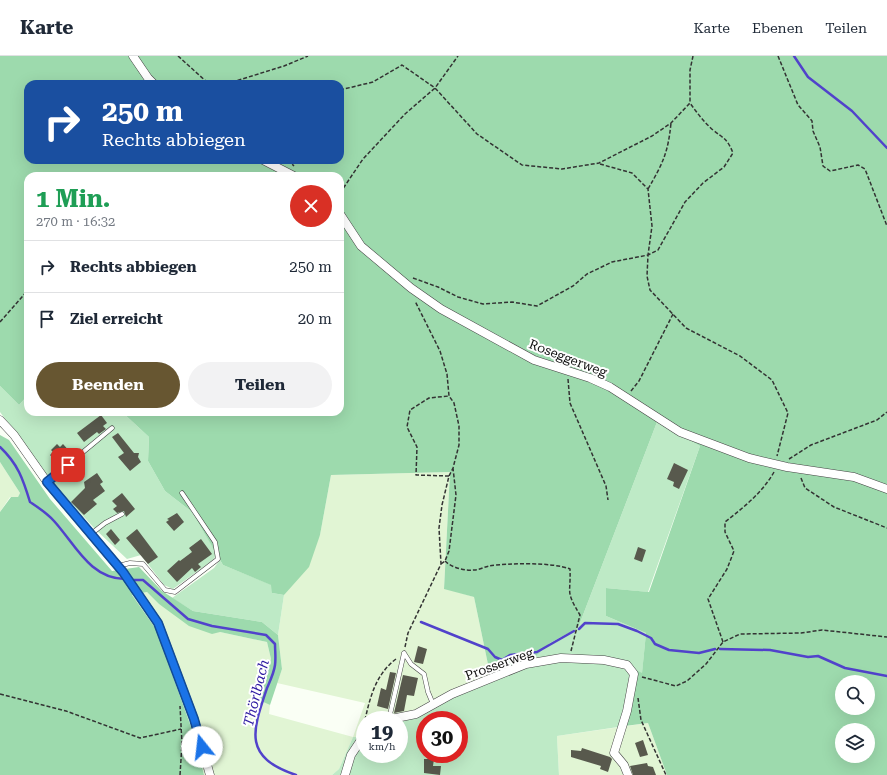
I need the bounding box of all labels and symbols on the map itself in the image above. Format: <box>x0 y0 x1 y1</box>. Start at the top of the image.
street label: Roseggerweg <box>527 336 610 380</box>
pin <box>51 448 85 482</box>
street label: Prosserweg <box>463 645 536 683</box>
water label: Thörlbach <box>240 657 272 728</box>
speed limit sign: 30 <box>416 711 468 763</box>
position arrow <box>181 726 223 768</box>

